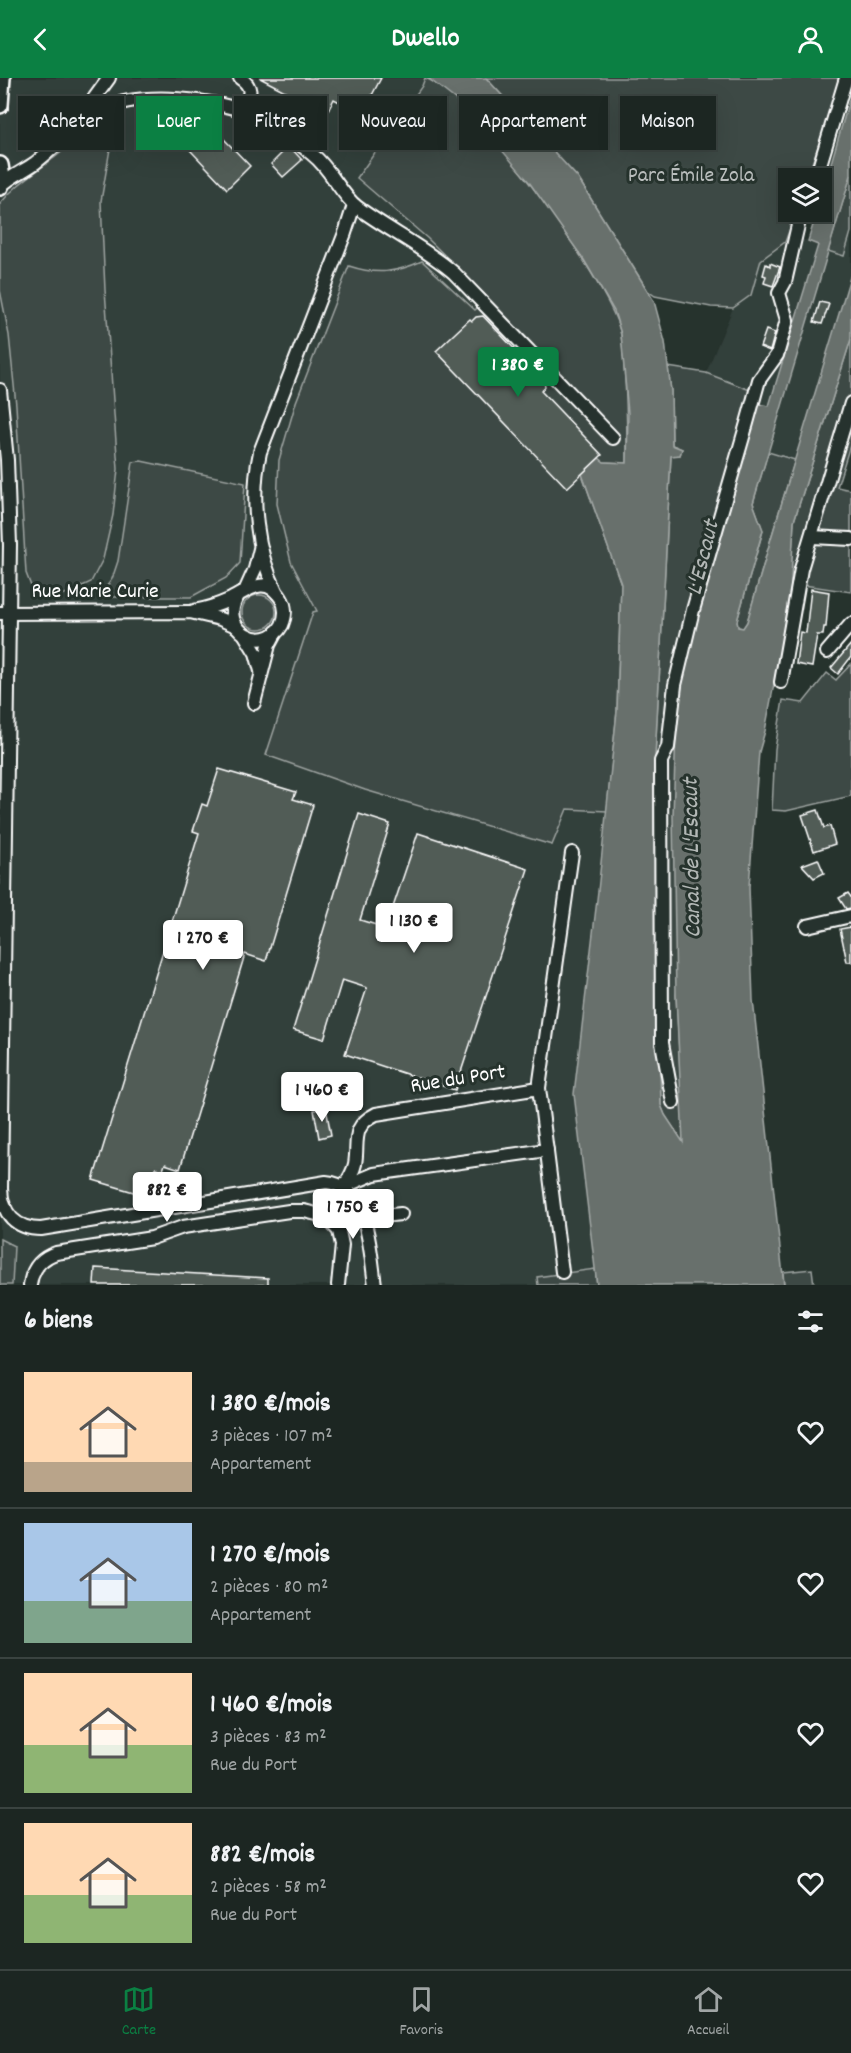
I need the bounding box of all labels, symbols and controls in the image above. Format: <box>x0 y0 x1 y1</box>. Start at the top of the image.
text: Dwello <box>391 20 460 59</box>
icon: back <box>24 23 57 56</box>
icon: person <box>794 23 827 56</box>
chip: Acheter <box>18 96 124 150</box>
chip: Louer <box>136 96 222 150</box>
chip: Filtres <box>234 96 327 150</box>
chip: Nouveau <box>339 96 447 150</box>
chip: Appartement <box>459 96 608 150</box>
chip: Maison <box>620 96 716 150</box>
park label: Parc Émile Zola <box>628 161 755 192</box>
map controls <box>778 168 832 222</box>
button: layers <box>778 168 832 222</box>
pin: 1 380 € <box>463 347 573 398</box>
text: 1 380 € <box>492 352 544 380</box>
water label: L'Escaut <box>678 515 730 599</box>
street label: Rue Marie Curie <box>31 577 159 608</box>
water label: Canal de L'Escaut <box>675 776 711 938</box>
pin: 1 130 € <box>359 903 469 954</box>
text: 1 130 € <box>390 908 438 936</box>
pin: 1 270 € <box>148 920 258 971</box>
text: 1 270 € <box>177 925 229 953</box>
street label: Rue du Port <box>408 1057 508 1103</box>
pin: 1 460 € <box>267 1072 377 1123</box>
text: 1 460 € <box>295 1077 349 1105</box>
pin: 882 € <box>125 1172 209 1223</box>
text: 882 € <box>147 1177 187 1205</box>
pin: 1 750 € <box>298 1189 408 1240</box>
text: 1 750 € <box>327 1194 379 1222</box>
text: 6 biens <box>24 1303 93 1340</box>
icon: filters <box>794 1305 827 1338</box>
text: 1 380 €/mois <box>210 1386 331 1423</box>
icon: home <box>72 1396 144 1468</box>
icon: heart <box>794 1416 827 1449</box>
text: 3 pièces · 107 m² <box>210 1423 333 1451</box>
text: Appartement <box>210 1451 312 1479</box>
text: 1 270 €/mois <box>210 1537 330 1574</box>
icon: home <box>72 1547 144 1619</box>
icon: heart <box>794 1567 827 1600</box>
text: 2 pièces · 80 m² <box>210 1574 328 1602</box>
text: Appartement <box>210 1602 312 1630</box>
text: 1 460 €/mois <box>210 1687 332 1724</box>
icon: home <box>72 1697 144 1769</box>
icon: heart <box>794 1717 827 1750</box>
text: 3 pièces · 83 m² <box>210 1724 326 1752</box>
text: Rue du Port <box>210 1752 297 1780</box>
text: 882 €/mois <box>210 1837 315 1874</box>
icon: home <box>72 1847 144 1919</box>
icon: heart <box>794 1867 827 1900</box>
text: 2 pièces · 58 m² <box>210 1874 327 1902</box>
text: Rue du Port <box>210 1902 297 1930</box>
tab: Carte <box>122 1983 156 2042</box>
tab: Favoris <box>399 1983 444 2042</box>
tab: Accueil <box>687 1983 729 2042</box>

